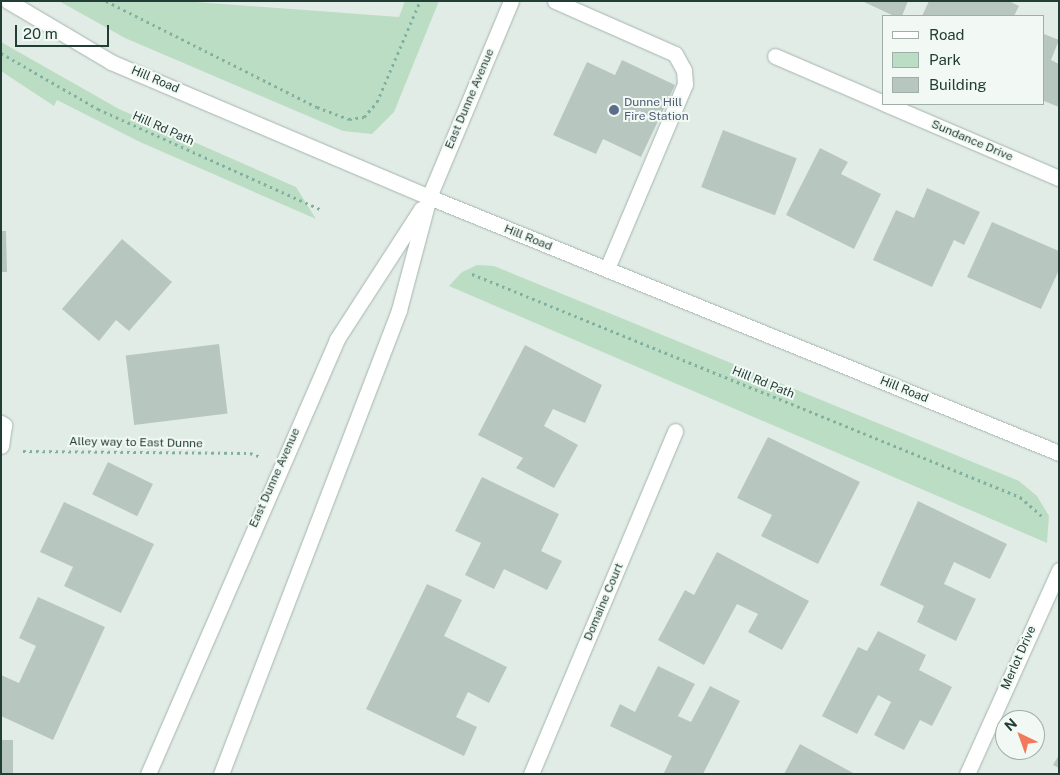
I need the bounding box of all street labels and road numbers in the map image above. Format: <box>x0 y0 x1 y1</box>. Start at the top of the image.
street label: East Dunne Avenue <box>442 47 498 151</box>
street label: Hill Road <box>129 63 181 97</box>
street label: Hill Rd Path <box>130 109 196 149</box>
street label: Sundance Drive <box>929 117 1015 165</box>
street label: Hill Road <box>502 222 554 254</box>
street label: Hill Rd Path <box>730 364 796 402</box>
street label: Hill Road <box>878 374 930 406</box>
street label: East Dunne Avenue <box>247 426 303 530</box>
street label: Alley way to East Dunne <box>69 435 203 451</box>
street label: Domaine Court <box>581 561 627 643</box>
street label: Merlot Drive <box>999 624 1039 692</box>

